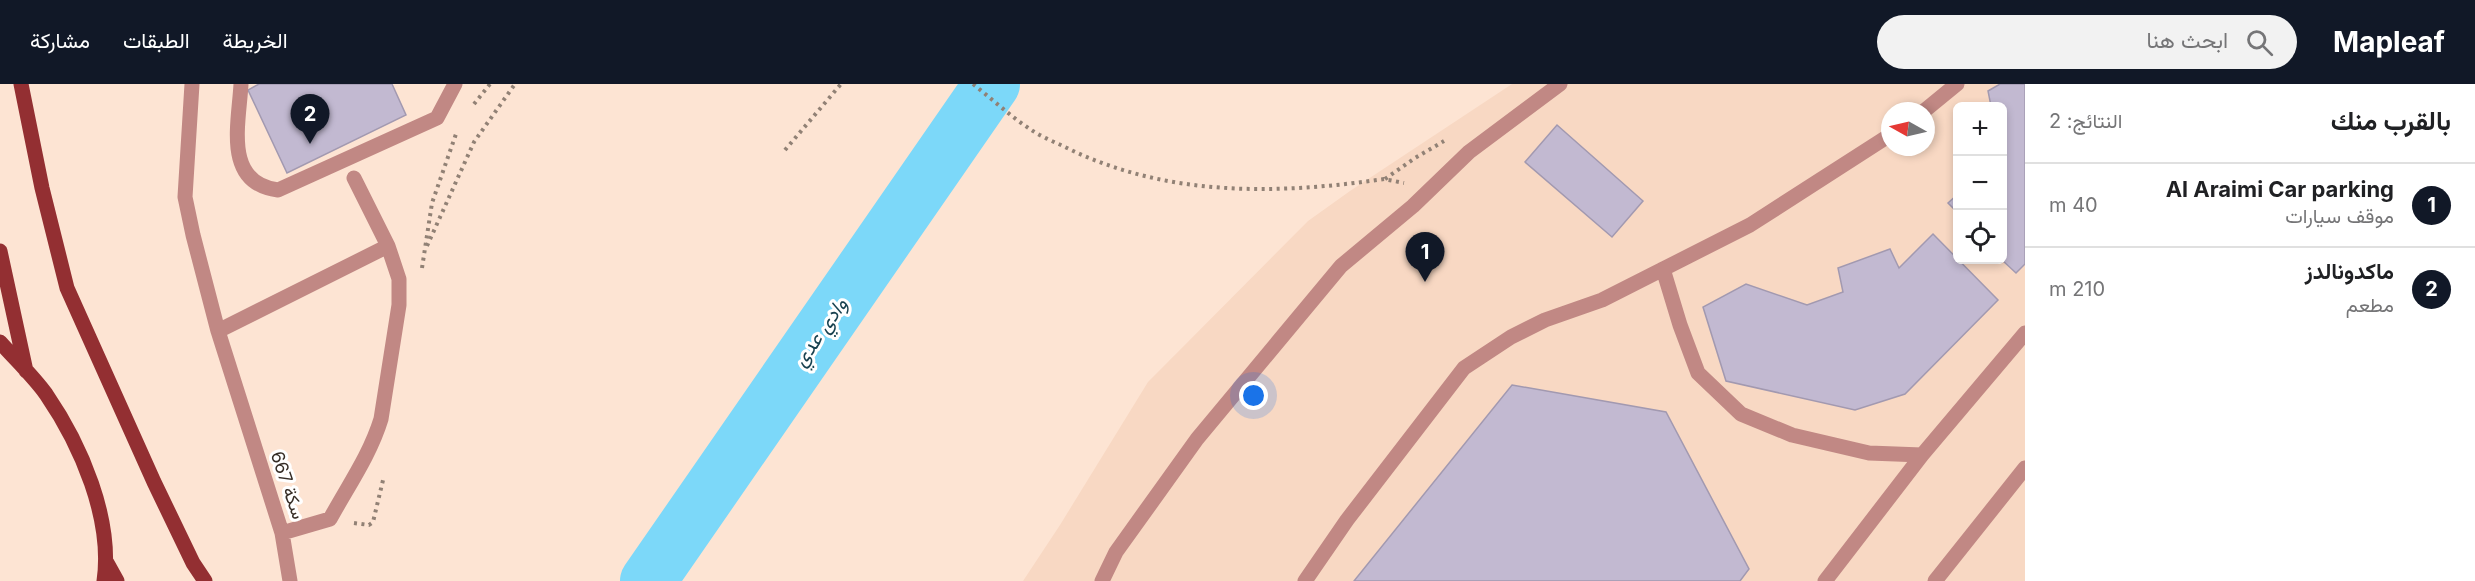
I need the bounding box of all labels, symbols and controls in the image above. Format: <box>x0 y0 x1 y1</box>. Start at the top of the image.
search box <box>1877 15 2297 69</box>
text: Mapleaf <box>2333 25 2445 59</box>
icon: search <box>2243 26 2276 59</box>
text: ابحث هنا <box>2146 27 2228 53</box>
text: مشاركة <box>30 28 90 53</box>
text: الطبقات <box>123 28 190 53</box>
text: الخريطة <box>223 28 288 53</box>
pin: 2 <box>290 94 330 144</box>
north arrow <box>1881 102 1935 156</box>
map controls <box>1953 102 2007 264</box>
button: + <box>1953 102 2007 156</box>
text: بالقرب منك <box>2331 105 2451 136</box>
text: النتائج: 2 <box>2049 109 2123 133</box>
button: − <box>1953 156 2007 210</box>
text: Al Araimi Car parking <box>2166 176 2394 202</box>
text: 40 m <box>2049 193 2098 217</box>
text: 1 <box>2427 193 2436 217</box>
text: موقف سيارات <box>2285 204 2394 228</box>
button: locate <box>1953 210 2007 264</box>
pin: 1 <box>1406 232 1444 282</box>
text: ماكدونالدز <box>2305 258 2394 284</box>
text: 210 m <box>2049 277 2105 301</box>
text: 2 <box>2425 277 2438 301</box>
water label: وادي عدي <box>788 293 856 373</box>
text: مطعم <box>2346 293 2394 317</box>
your location <box>1239 381 1268 410</box>
street label: سكة 667 <box>267 448 309 522</box>

